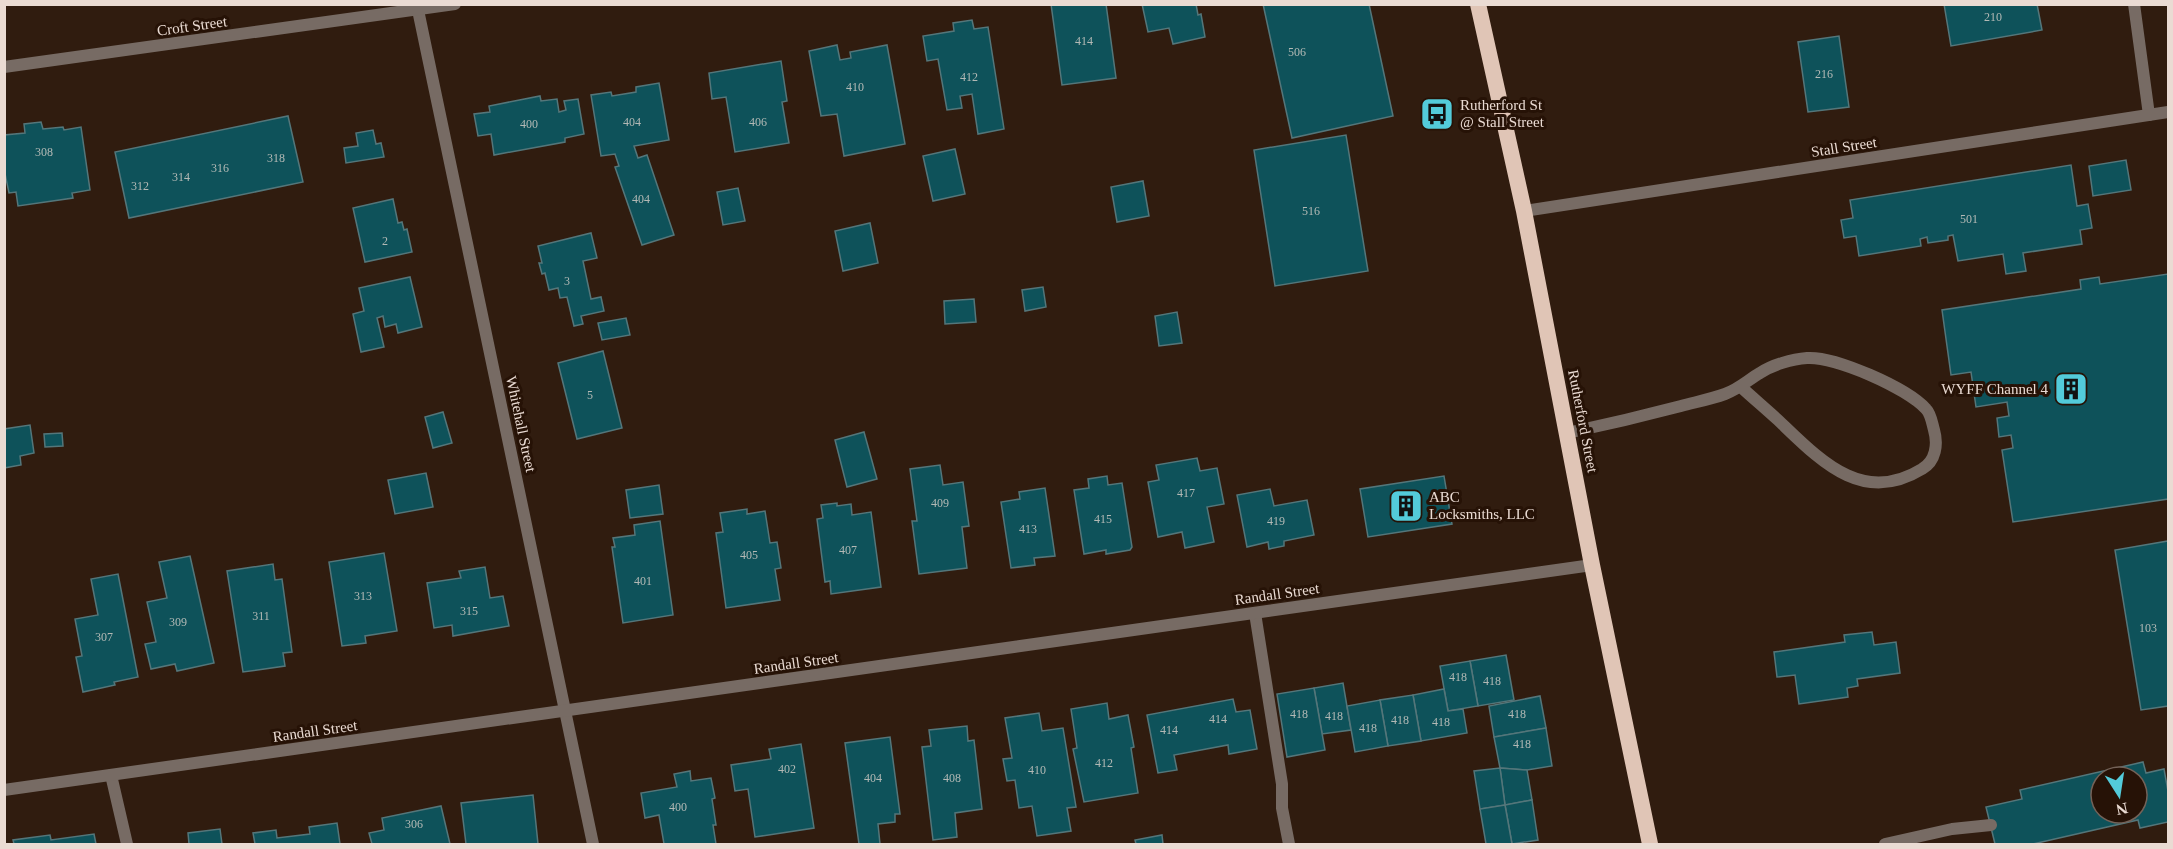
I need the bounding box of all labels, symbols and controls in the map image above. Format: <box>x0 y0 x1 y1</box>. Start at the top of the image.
house number: 210 <box>1984 10 2002 24</box>
street label: Croft Street <box>156 13 229 39</box>
house number: 414 <box>1075 34 1093 48</box>
house number: 506 <box>1288 45 1306 59</box>
house number: 216 <box>1815 67 1833 81</box>
house number: 412 <box>960 70 978 84</box>
house number: 410 <box>846 80 864 94</box>
bus stop icon: Rutherford St @ Stall Street <box>1419 96 1455 132</box>
place label: Rutherford St @ Stall Street <box>1460 97 1545 130</box>
house number: 404 <box>623 115 641 129</box>
house number: 406 <box>749 115 767 129</box>
house number: 400 <box>520 117 538 131</box>
street label: Stall Street <box>1810 134 1879 160</box>
house number: 308 <box>35 145 53 159</box>
house number: 318 <box>267 151 285 165</box>
house number: 316 <box>211 161 229 175</box>
house number: 314 <box>172 170 190 184</box>
house number: 312 <box>131 179 149 193</box>
house number: 404 <box>632 192 650 206</box>
house number: 516 <box>1302 204 1320 218</box>
house number: 501 <box>1960 212 1978 226</box>
house number: 2 <box>382 234 388 248</box>
house number: 3 <box>564 274 570 288</box>
street label: Rutherford Street <box>1565 368 1601 475</box>
building icon: WYFF Channel 4 <box>2053 371 2089 407</box>
street label: Whitehall Street <box>503 374 539 474</box>
place label: WYFF Channel 4 <box>1941 381 2048 397</box>
house number: 5 <box>587 388 593 402</box>
house number: 417 <box>1177 486 1195 500</box>
building icon: ABC Locksmiths, LLC <box>1388 488 1424 524</box>
place label: ABC Locksmiths, LLC <box>1429 489 1535 522</box>
house number: 409 <box>931 496 949 510</box>
house number: 415 <box>1094 512 1112 526</box>
house number: 419 <box>1267 514 1285 528</box>
house number: 413 <box>1019 522 1037 536</box>
house number: 407 <box>839 543 857 557</box>
house number: 405 <box>740 548 758 562</box>
house number: 401 <box>634 574 652 588</box>
street label: Randall Street <box>1234 580 1321 608</box>
house number: 313 <box>354 589 372 603</box>
house number: 315 <box>460 604 478 618</box>
house number: 311 <box>252 609 270 623</box>
house number: 309 <box>169 615 187 629</box>
house number: 103 <box>2139 621 2157 635</box>
house number: 307 <box>95 630 113 644</box>
street label: Randall Street <box>753 649 840 677</box>
house number: 418 <box>1449 670 1467 684</box>
house number: 418 <box>1483 674 1501 688</box>
house number: 418 <box>1290 707 1308 721</box>
house number: 418 <box>1508 707 1526 721</box>
house number: 418 <box>1325 709 1343 723</box>
house number: 414 <box>1209 712 1227 726</box>
house number: 418 <box>1391 713 1409 727</box>
house number: 418 <box>1432 715 1450 729</box>
street label: Randall Street <box>272 717 359 745</box>
house number: 418 <box>1359 721 1377 735</box>
house number: 414 <box>1160 723 1178 737</box>
house number: 418 <box>1513 737 1531 751</box>
house number: 412 <box>1095 756 1113 770</box>
house number: 402 <box>778 762 796 776</box>
house number: 410 <box>1028 763 1046 777</box>
north arrow <box>2089 765 2149 825</box>
house number: 404 <box>864 771 882 785</box>
house number: 408 <box>943 771 961 785</box>
house number: 400 <box>669 800 687 814</box>
text: N <box>2114 800 2129 819</box>
house number: 306 <box>405 817 423 831</box>

